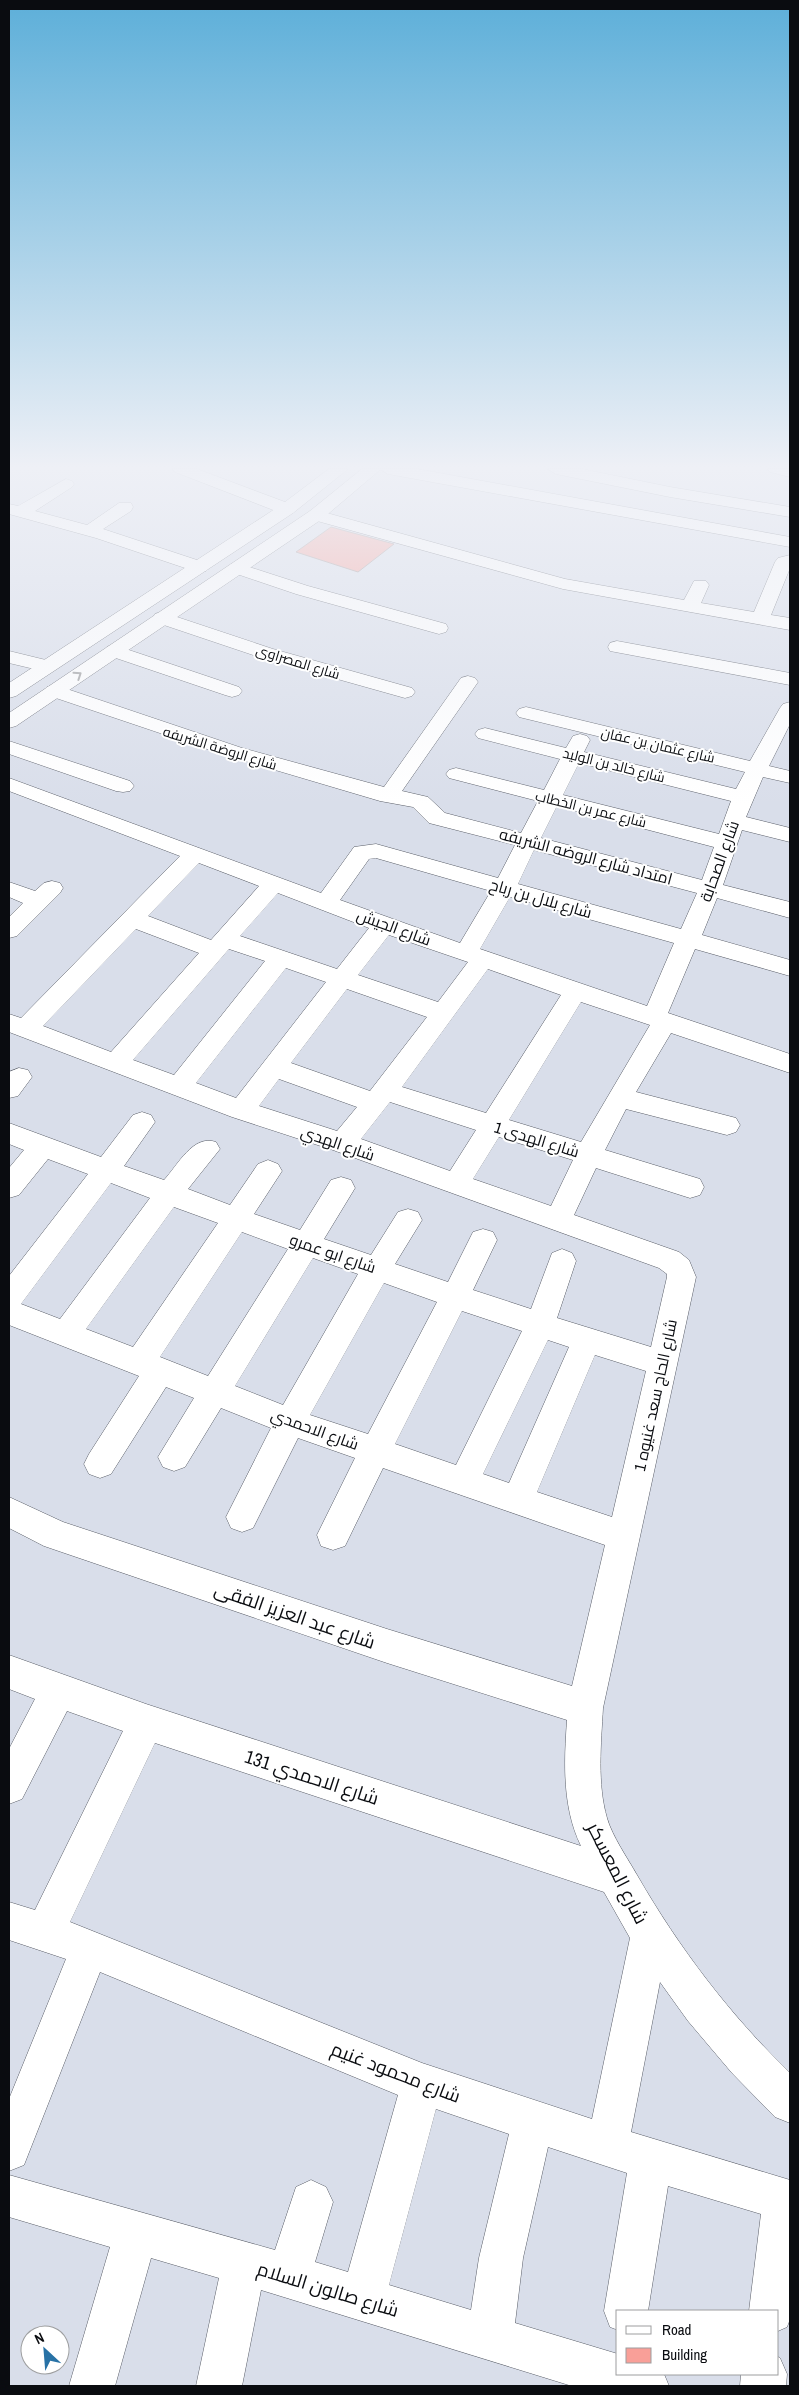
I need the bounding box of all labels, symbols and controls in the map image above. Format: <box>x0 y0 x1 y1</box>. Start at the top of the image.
street label: شارع المصراوى <box>254 641 342 683</box>
one-way arrow <box>73 672 82 681</box>
street label: شارع الروضة الشريفه <box>161 722 279 774</box>
street label: شارع عثمان بن عفان <box>599 723 717 767</box>
street label: شارع خالد بن الوليد <box>561 744 667 786</box>
street label: شارع عمر بن الخطاب <box>534 786 648 832</box>
street label: شارع الصحابة <box>694 817 745 905</box>
street label: امتداد شارع الروضه الشريفه <box>497 822 675 891</box>
street label: شارع بلال بن رباح <box>487 873 595 924</box>
street label: شارع الجيش <box>353 903 434 952</box>
street label: شارع الهدى 1 <box>492 1116 582 1163</box>
street label: شارع الهدي <box>297 1120 378 1169</box>
street label: شارع ابو عمرو <box>287 1228 379 1279</box>
street label: شارع الحاج سعد غنيوه 1 <box>628 1317 683 1473</box>
street label: شارع الاحمدي <box>267 1403 362 1458</box>
street label: شارع عبد العزيز الفقى <box>211 1575 379 1656</box>
street label: شارع الاحمدي 131 <box>241 1743 382 1813</box>
street label: شارع المعسكر <box>580 1817 655 1929</box>
street label: شارع محمود غنيم <box>327 2035 465 2110</box>
street label: شارع صالون السلام <box>254 2255 402 2324</box>
legend <box>616 2310 779 2375</box>
text: Road <box>662 2319 691 2340</box>
north arrow <box>20 2325 70 2375</box>
text: N <box>32 2328 47 2348</box>
text: Building <box>662 2344 707 2365</box>

